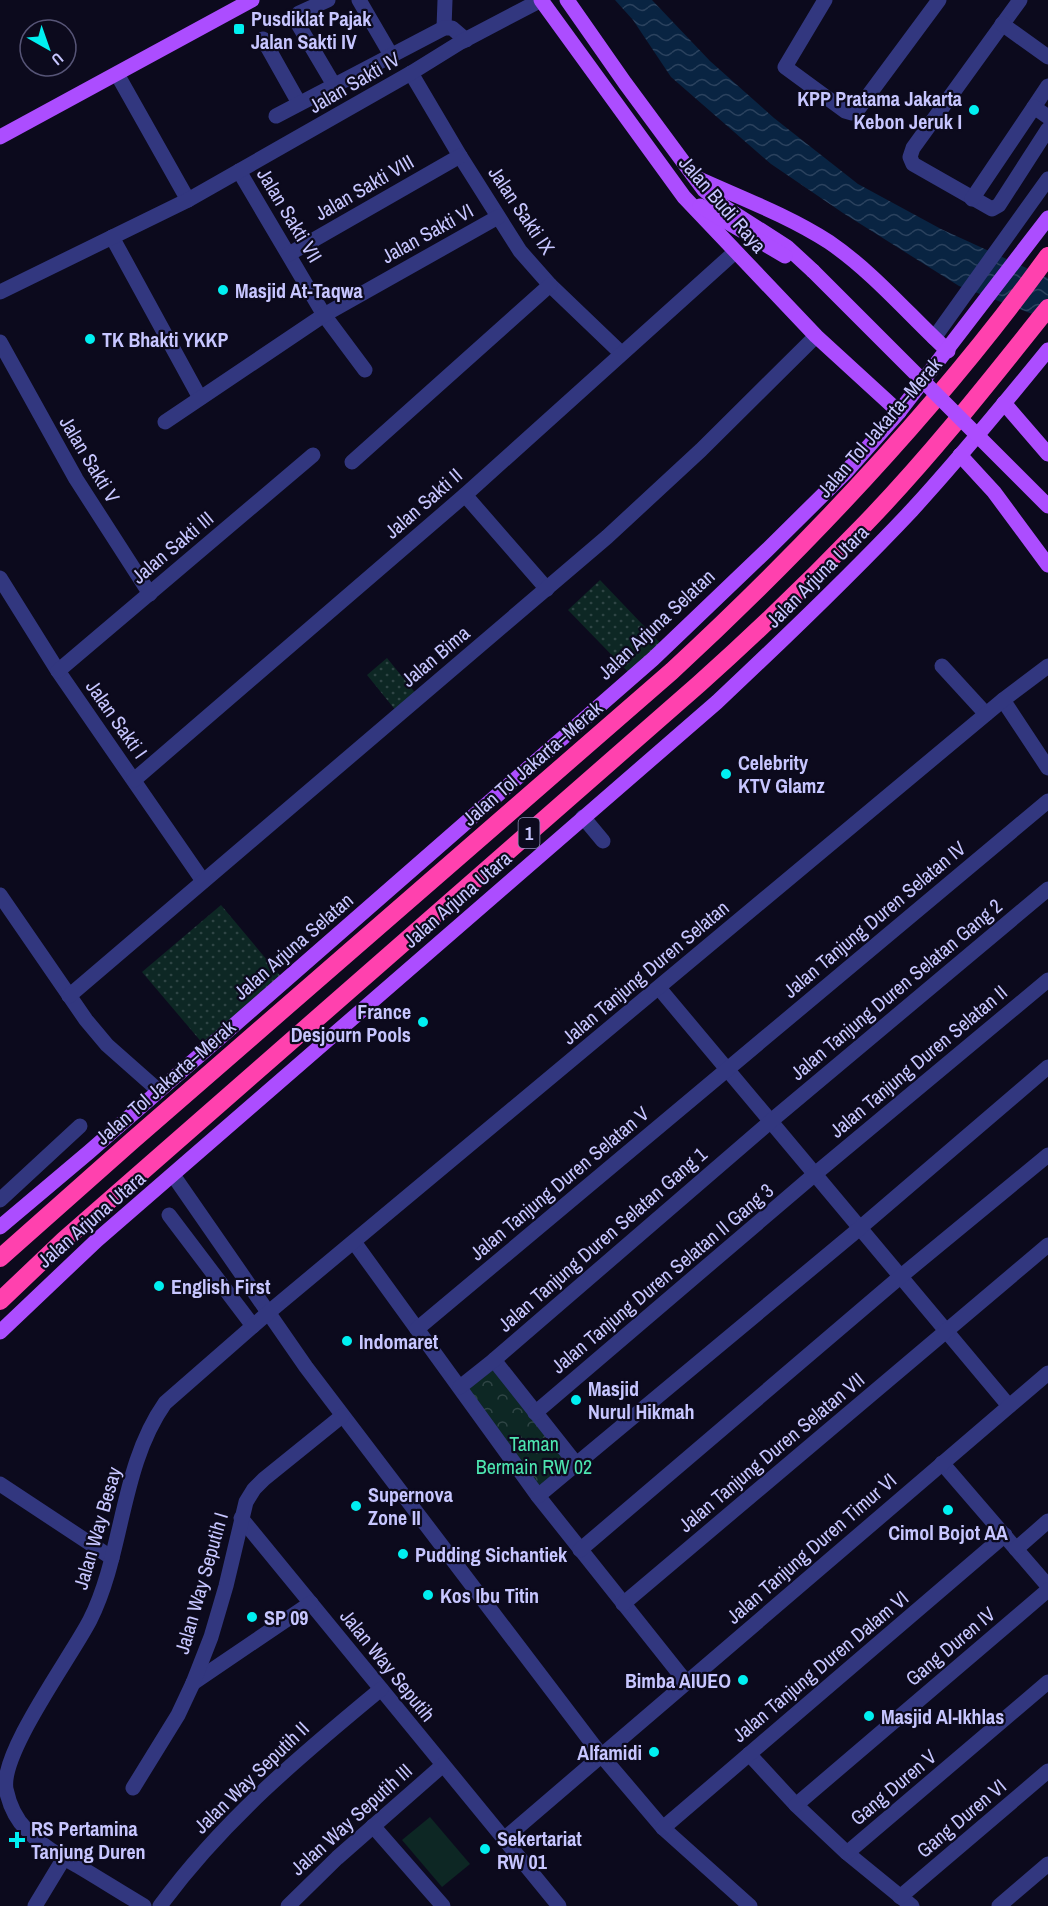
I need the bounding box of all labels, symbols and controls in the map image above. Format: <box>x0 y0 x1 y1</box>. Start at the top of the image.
place label: Pusdiklat Pajak Jalan Sakti IV <box>251 5 372 55</box>
north arrow <box>18 18 78 78</box>
marker: Pusdiklat Pajak Jalan Sakti IV <box>232 22 246 36</box>
street label: Jalan Sakti IV <box>303 45 405 119</box>
text: U <box>47 48 68 71</box>
place label: KPP Pratama Jakarta Kebon Jeruk I <box>797 85 962 135</box>
marker: KPP Pratama Jakarta Kebon Jeruk I <box>967 103 981 117</box>
street label: Jalan Sakti VIII <box>309 148 419 226</box>
street label: Jalan Budi Raya <box>673 150 773 258</box>
street label: Jalan Sakti IX <box>483 161 562 260</box>
street label: Jalan Sakti VII <box>251 163 329 267</box>
street label: Jalan Sakti VI <box>376 197 478 269</box>
place label: Masjid At-Taqwa <box>235 277 363 304</box>
marker: Masjid At-Taqwa <box>216 283 230 297</box>
place label: TK Bhakti YKKP <box>102 326 228 353</box>
marker: TK Bhakti YKKP <box>83 332 97 346</box>
street label: Jalan Tol Jakarta–Merak <box>811 351 948 503</box>
street label: Jalan Sakti V <box>54 411 126 507</box>
street label: Jalan Sakti II <box>378 462 468 544</box>
street label: Jalan Sakti III <box>125 505 219 589</box>
street label: Jalan Arjuna Utara <box>760 519 874 633</box>
street label: Jalan Arjuna Selatan <box>592 563 720 685</box>
street label: Jalan Bima <box>395 619 475 693</box>
street label: Jalan Sakti I <box>80 674 154 764</box>
street label: Jalan Tol Jakarta–Merak <box>456 694 608 831</box>
place label: Celebrity KTV Glamz <box>738 749 825 799</box>
marker: Celebrity KTV Glamz <box>719 767 733 781</box>
road number: 1 <box>518 818 540 848</box>
street label: Jalan Tanjung Duren Selatan IV <box>777 834 971 1003</box>
street label: Jalan Arjuna Utara <box>397 845 517 953</box>
street label: Jalan Arjuna Selatan <box>227 886 359 1006</box>
street label: Jalan Tanjung Duren Selatan Gang 2 <box>784 892 1008 1086</box>
street label: Jalan Tanjung Duren Selatan <box>556 894 734 1050</box>
street label: Jalan Tanjung Duren Selatan II <box>823 979 1013 1143</box>
place label: France Desjourn Pools <box>291 998 411 1048</box>
street label: Jalan Tol Jakarta–Merak <box>89 1013 241 1150</box>
marker: France Desjourn Pools <box>416 1015 430 1029</box>
street label: Jalan Tanjung Duren Selatan V <box>464 1100 654 1266</box>
street label: Jalan Tanjung Duren Selatan Gang 1 <box>492 1141 712 1337</box>
street label: Jalan Arjuna Utara <box>31 1165 151 1273</box>
street label: Jalan Tanjung Duren Selatan II Gang 3 <box>545 1177 779 1379</box>
place label: English First <box>171 1273 271 1300</box>
marker: English First <box>152 1279 166 1293</box>
place label: Indomaret <box>359 1328 439 1355</box>
marker: Indomaret <box>340 1334 354 1348</box>
street label: Jalan Tanjung Duren Selatan VII <box>672 1366 870 1538</box>
place label: Masjid Nurul Hikmah <box>588 1375 695 1425</box>
marker: Masjid Nurul Hikmah <box>569 1393 583 1407</box>
park label: Taman Bermain RW 02 <box>476 1430 592 1480</box>
street label: Jalan Way Besay <box>67 1463 128 1592</box>
street label: Jalan Tanjung Duren Timur VI <box>720 1467 902 1629</box>
place label: Supernova Zone II <box>368 1481 453 1531</box>
marker: Supernova Zone II <box>349 1499 363 1513</box>
marker: Cimol Bojot AA <box>941 1503 955 1517</box>
street label: Jalan Way Seputih I <box>168 1509 234 1657</box>
place label: Cimol Bojot AA <box>888 1519 1008 1546</box>
place label: Pudding Sichantiek <box>415 1541 568 1568</box>
marker: Pudding Sichantiek <box>396 1547 410 1561</box>
place label: Kos Ibu Titin <box>440 1582 539 1609</box>
street label: Jalan Tanjung Duren Dalam VI <box>726 1584 914 1748</box>
marker: Kos Ibu Titin <box>421 1588 435 1602</box>
street label: Gang Duren IV <box>899 1600 1001 1692</box>
street label: Jalan Way Seputih <box>334 1603 442 1727</box>
place label: SP 09 <box>264 1604 308 1631</box>
marker: SP 09 <box>245 1610 259 1624</box>
place label: Bimba AIUEO <box>625 1667 731 1694</box>
marker: Bimba AIUEO <box>736 1673 750 1687</box>
place label: Masjid Al-Ikhlas <box>881 1703 1004 1730</box>
marker: Masjid Al-Ikhlas <box>862 1709 876 1723</box>
street label: Jalan Way Seputih II <box>187 1715 315 1839</box>
place label: Alfamidi <box>577 1739 642 1766</box>
street label: Gang Duren V <box>844 1743 942 1831</box>
marker: Alfamidi <box>647 1745 661 1759</box>
street label: Jalan Way Seputih III <box>284 1757 418 1881</box>
street label: Gang Duren VI <box>910 1772 1012 1864</box>
place label: RS Pertamina Tanjung Duren <box>31 1815 146 1865</box>
place label: Sekertariat RW 01 <box>497 1825 582 1875</box>
marker: RS Pertamina Tanjung Duren <box>8 1831 26 1849</box>
marker: Sekertariat RW 01 <box>478 1842 492 1856</box>

